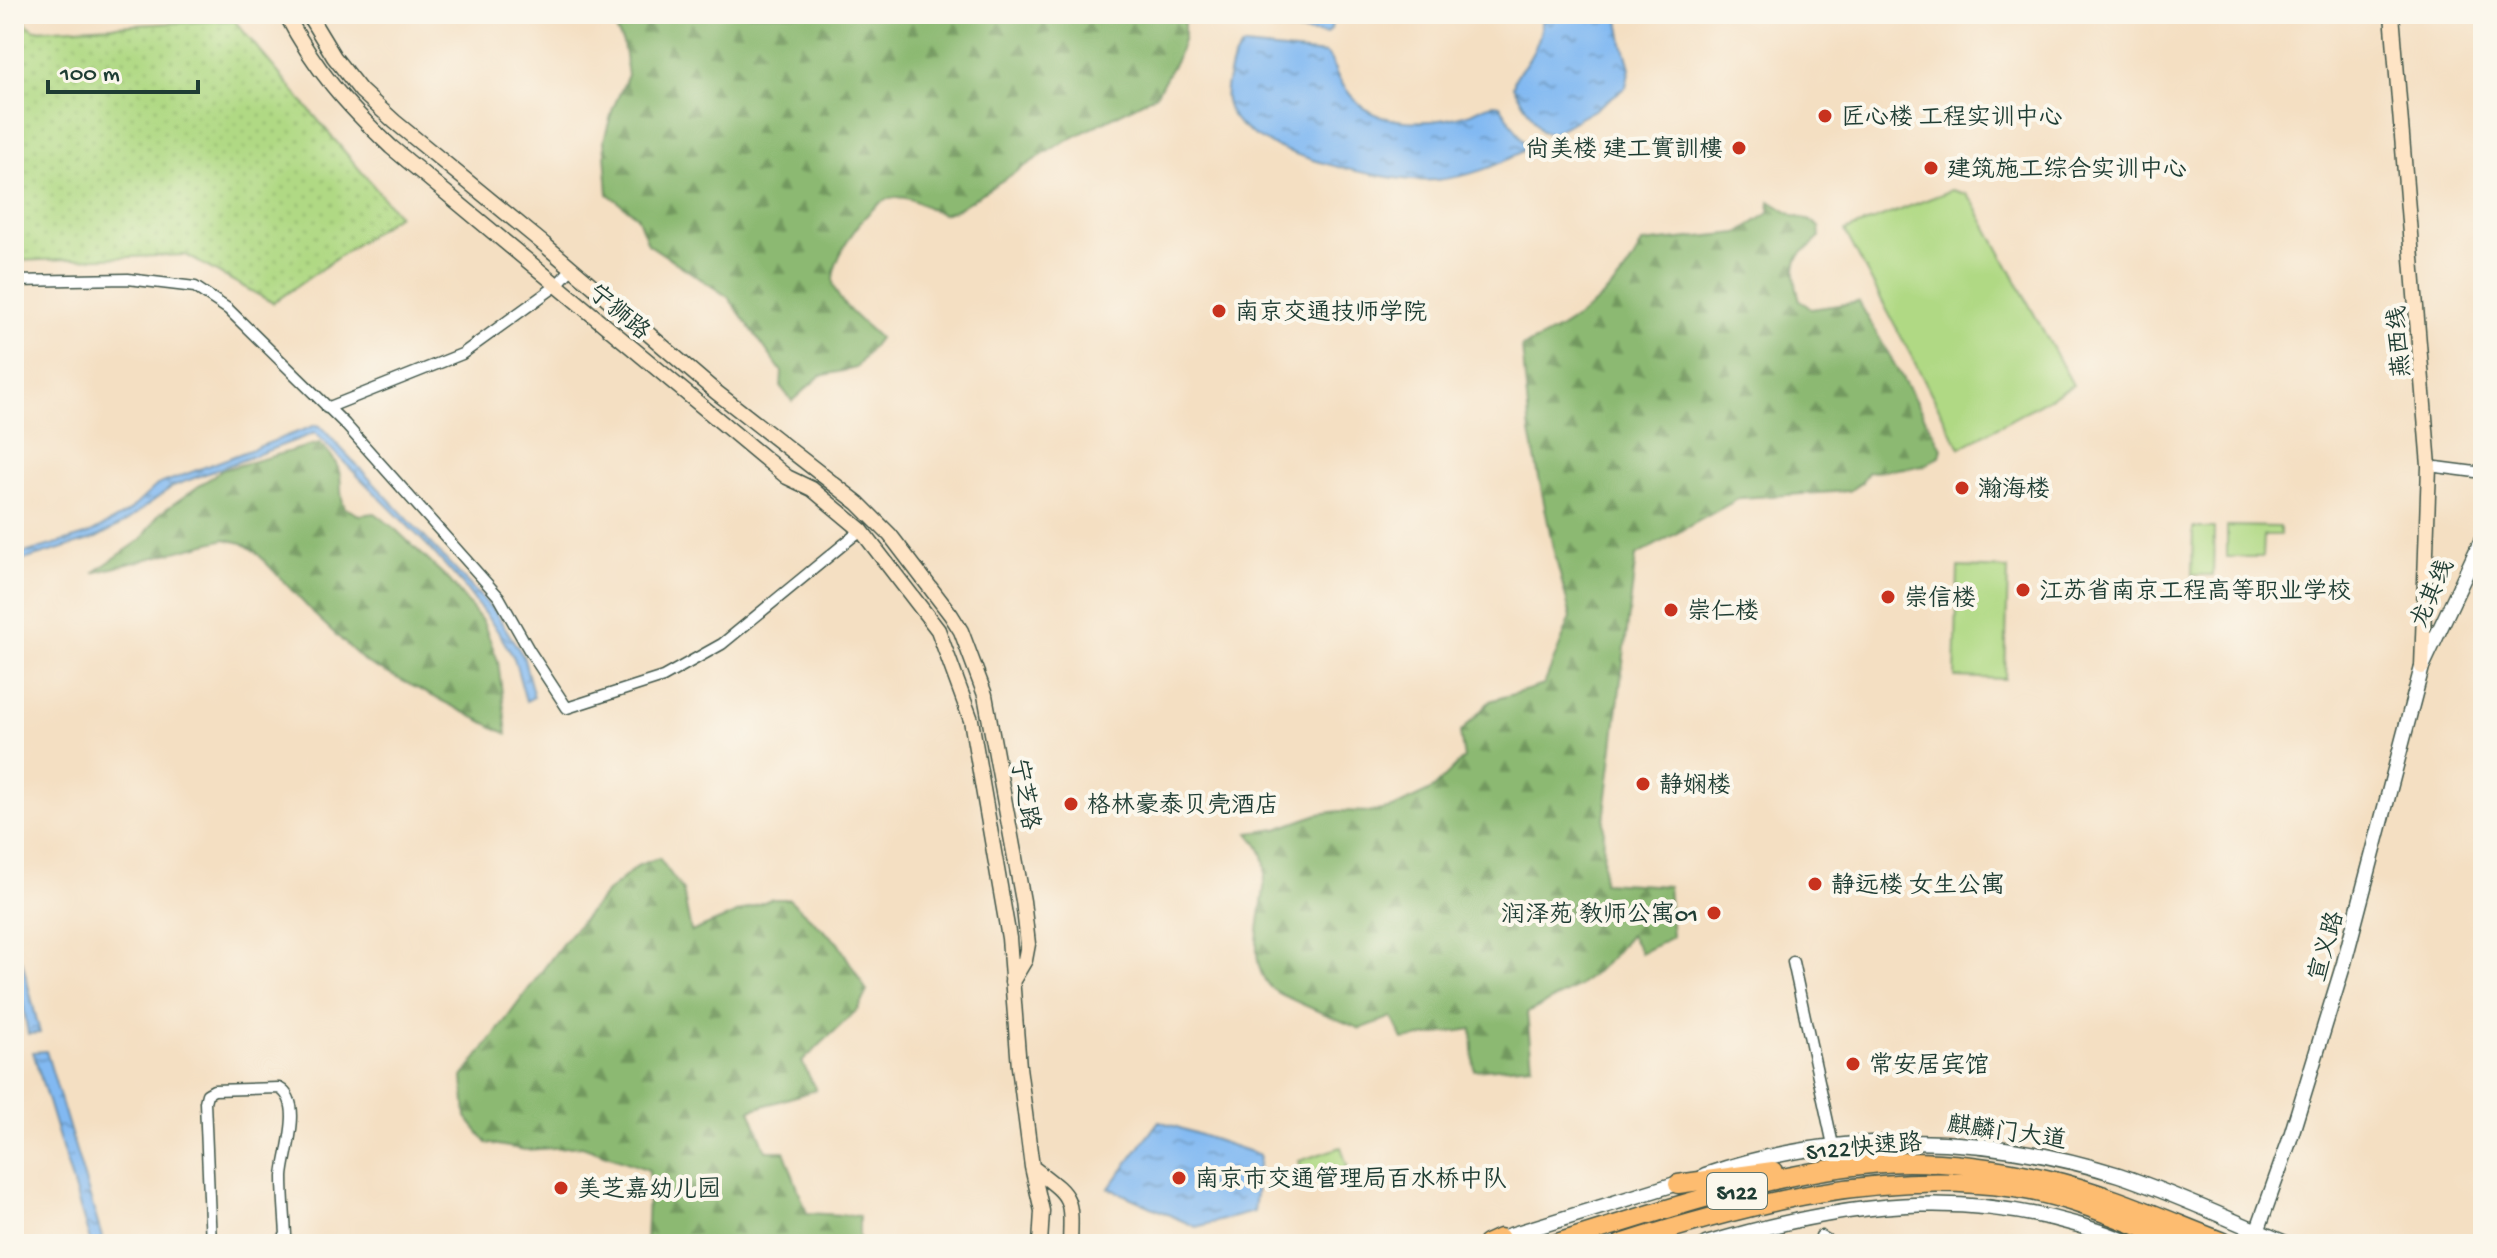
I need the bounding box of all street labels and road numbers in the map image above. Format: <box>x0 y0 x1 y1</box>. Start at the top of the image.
street label: 宁狮路 <box>581 278 656 348</box>
street label: 燕西线 <box>2384 305 2418 379</box>
street label: 龙其线 <box>2405 555 2462 633</box>
street label: 宁芝路 <box>1002 756 1045 833</box>
street label: 宣义路 <box>2303 908 2352 986</box>
street label: 麒麟门大道 <box>1945 1111 2068 1157</box>
street label: S122快速路 <box>1805 1128 1924 1169</box>
road number: S122 <box>1707 1173 1767 1209</box>

